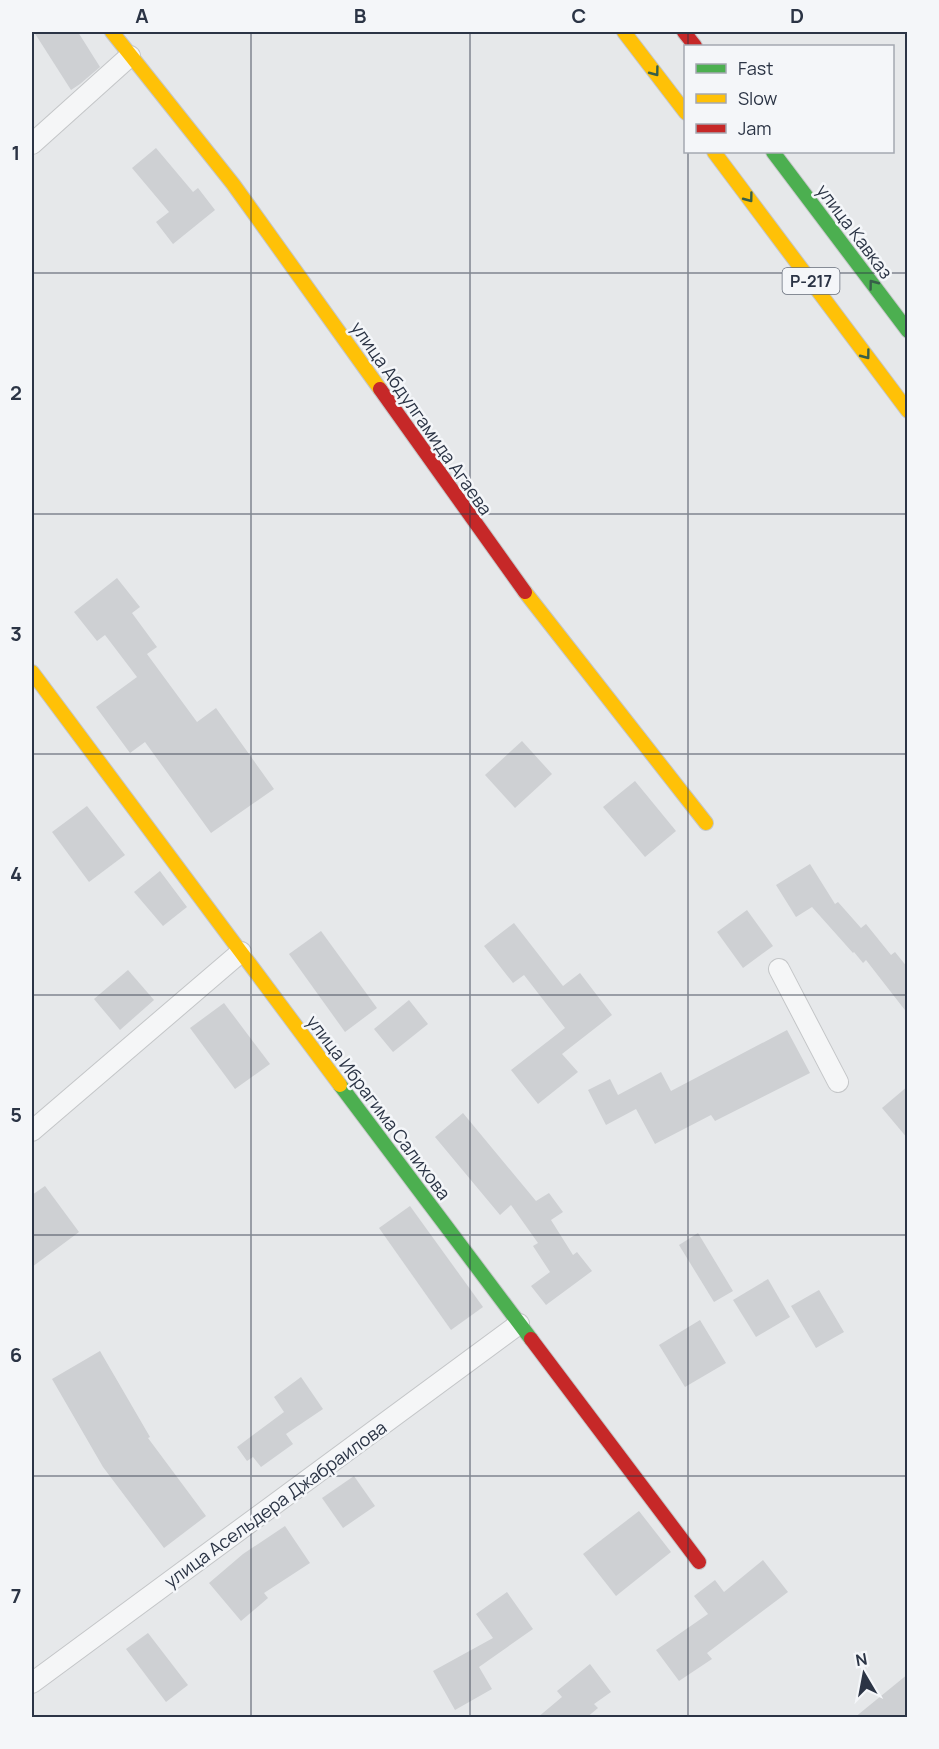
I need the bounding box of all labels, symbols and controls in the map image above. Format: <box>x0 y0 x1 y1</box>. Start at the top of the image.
text: A <box>135 2 149 29</box>
text: B <box>354 2 367 29</box>
text: C <box>572 2 586 29</box>
text: D <box>790 2 804 29</box>
legend <box>684 45 894 153</box>
text: Fast <box>738 56 773 80</box>
one-way arrow <box>648 66 659 77</box>
text: Slow <box>738 86 778 110</box>
text: Jam <box>738 116 772 140</box>
text: 1 <box>12 139 20 166</box>
street label: улица Кавказ <box>811 179 899 283</box>
one-way arrow <box>742 192 753 203</box>
road number: Р-217 <box>782 268 840 294</box>
one-way arrow <box>869 280 880 291</box>
street label: улица Абдулгамида Агаева <box>346 316 498 520</box>
one-way arrow <box>858 348 869 359</box>
text: 2 <box>10 379 22 406</box>
text: 3 <box>10 620 22 647</box>
text: 4 <box>10 860 22 887</box>
street label: улица Ибрагима Салихова <box>302 1010 456 1204</box>
text: 5 <box>10 1101 22 1128</box>
text: 6 <box>10 1341 22 1368</box>
street label: улица Асельдера Джабраилова <box>159 1415 391 1593</box>
text: 7 <box>11 1582 21 1609</box>
north arrow <box>834 1644 894 1704</box>
text: N <box>854 1647 869 1671</box>

